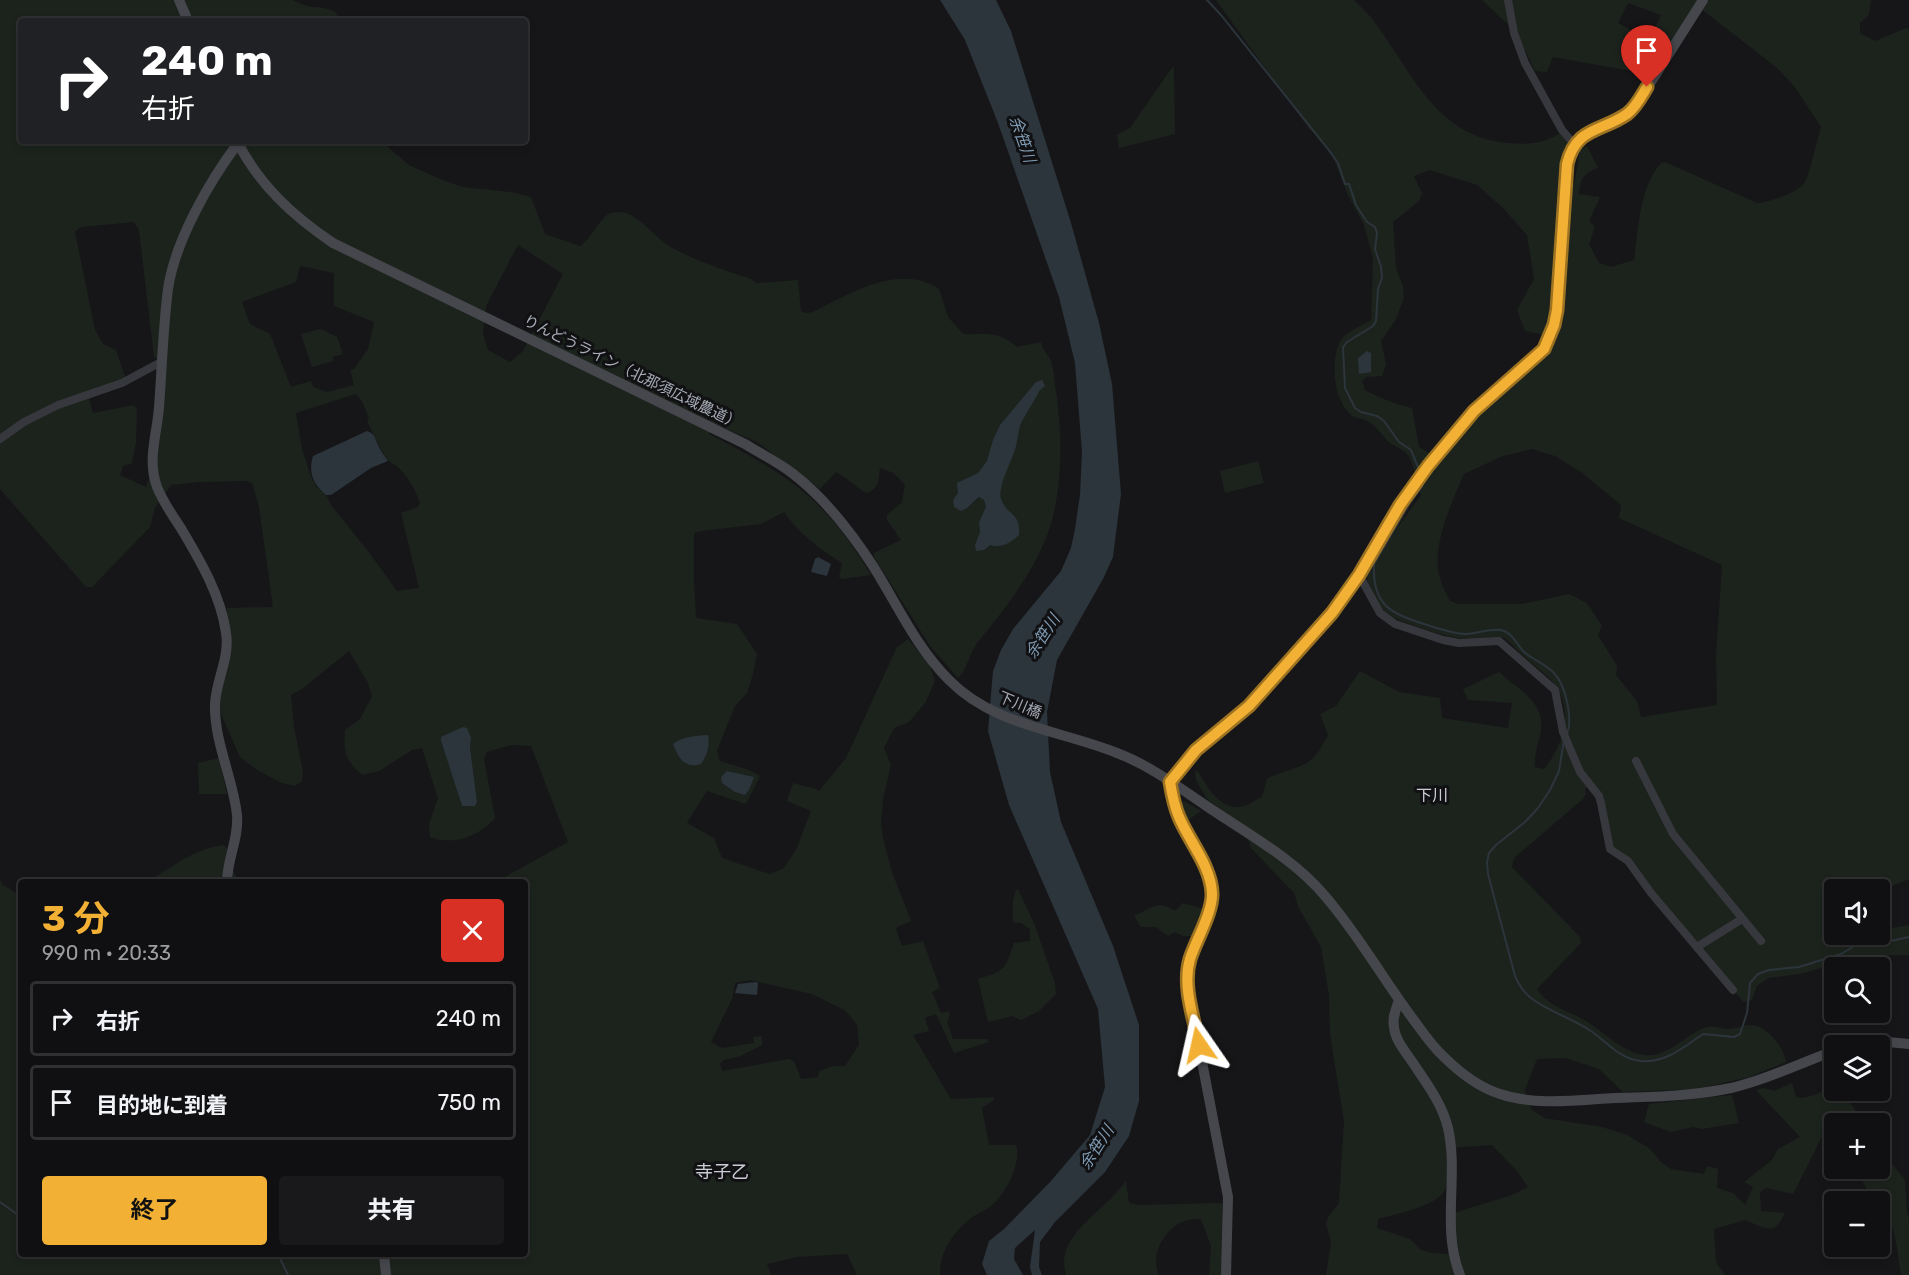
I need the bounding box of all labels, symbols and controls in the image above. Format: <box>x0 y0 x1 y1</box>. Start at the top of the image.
pin <box>1621 25 1672 87</box>
icon: arrive <box>1630 34 1663 67</box>
text: 240 m <box>141 36 273 86</box>
icon: right <box>42 42 120 120</box>
text: 右折 <box>141 93 195 125</box>
water label: 余笹川 <box>1006 113 1040 167</box>
street label: りんどうライン（北那須広域農道） <box>520 311 744 433</box>
water label: 余笹川 <box>1021 609 1065 662</box>
street label: 下川橋 <box>996 688 1044 722</box>
district label: 下川 <box>1416 786 1448 805</box>
map controls <box>1824 879 1890 1257</box>
button: sound <box>1824 879 1890 945</box>
text: 3 分 <box>42 897 109 940</box>
button: close <box>441 899 504 962</box>
text: 990 m · 20:33 <box>42 941 171 965</box>
button: search <box>1824 957 1890 1023</box>
icon: right <box>45 1002 78 1035</box>
text: 240 m <box>436 1005 501 1032</box>
text: 右折 <box>96 1008 140 1035</box>
position arrow <box>1167 1013 1231 1077</box>
button: layers <box>1824 1035 1890 1101</box>
icon: arrive <box>45 1086 78 1119</box>
text: 750 m <box>438 1089 501 1116</box>
text: 目的地に到着 <box>96 1092 228 1119</box>
button: + <box>1824 1113 1890 1179</box>
water label: 余笹川 <box>1075 1120 1119 1173</box>
district label: 寺子乙 <box>695 1161 749 1183</box>
button: 終了 <box>42 1176 267 1245</box>
button: 共有 <box>279 1176 504 1245</box>
button: − <box>1824 1191 1890 1257</box>

